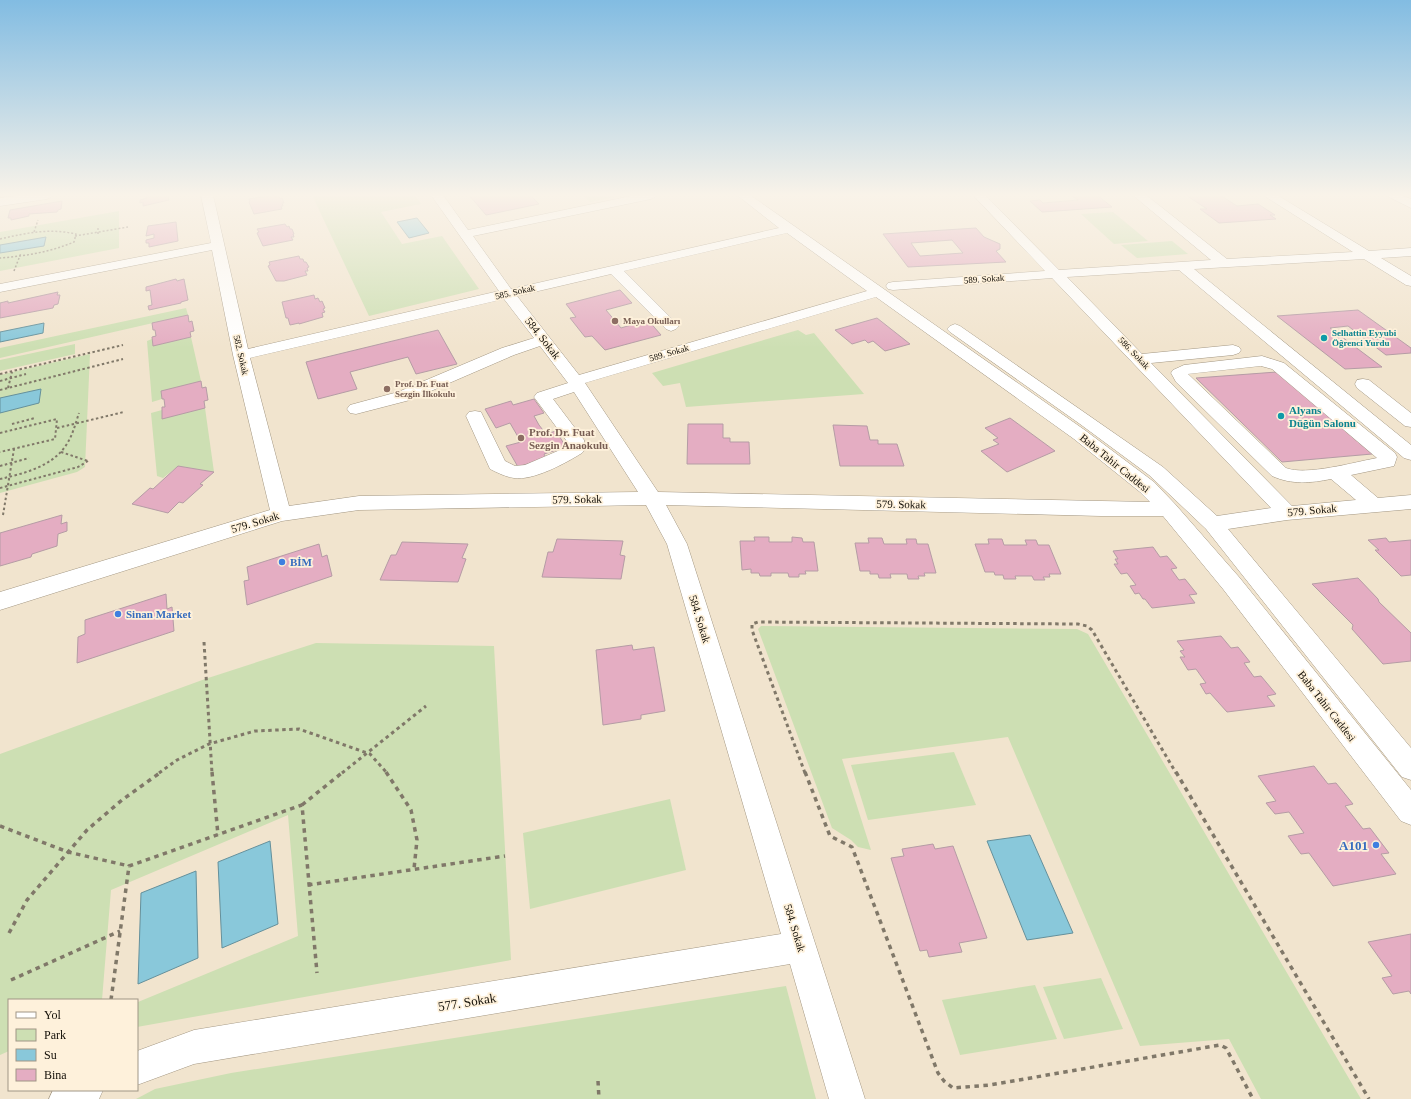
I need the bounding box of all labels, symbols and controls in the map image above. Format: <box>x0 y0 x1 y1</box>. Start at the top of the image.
street label: 589. Sokak <box>963 273 1005 285</box>
street label: 585. Sokak <box>494 282 536 301</box>
street label: 584. Sokak <box>523 315 563 362</box>
marker: Maya Okulları <box>610 316 620 326</box>
place label: Maya Okulları <box>623 316 681 326</box>
place label: Selhattin Eyyubi Öğrenci Yurdu <box>1332 328 1397 348</box>
marker: Selhattin Eyyubi Öğrenci Yurdu <box>1319 333 1329 343</box>
street label: 582. Sokak <box>232 334 251 376</box>
street label: 586. Sokak <box>1116 335 1152 371</box>
street label: 589. Sokak <box>648 342 690 363</box>
place label: Prof. Dr. Fuat Sezgin İlkokulu <box>395 379 455 399</box>
marker: Prof. Dr. Fuat Sezgin İlkokulu <box>382 384 392 394</box>
place label: Alyans Düğün Salonu <box>1289 404 1356 429</box>
marker: Alyans Düğün Salonu <box>1276 411 1286 421</box>
place label: Prof. Dr. Fuat Sezgin Anaokulu <box>529 426 608 451</box>
street label: Baba Tahir Caddesi <box>1078 431 1152 495</box>
marker: Prof. Dr. Fuat Sezgin Anaokulu <box>516 433 526 443</box>
street label: 579. Sokak <box>552 493 602 505</box>
street label: 579. Sokak <box>876 498 926 510</box>
street label: 579. Sokak <box>1287 502 1338 518</box>
street label: 579. Sokak <box>230 509 281 535</box>
place label: BİM <box>290 556 313 568</box>
marker: BİM <box>277 557 287 567</box>
street label: 584. Sokak <box>687 594 713 645</box>
place label: Sinan Market <box>126 608 191 620</box>
marker: Sinan Market <box>113 609 123 619</box>
street label: Baba Tahir Caddesi <box>1296 668 1358 744</box>
place label: A101 <box>1339 838 1368 853</box>
marker: A101 <box>1371 840 1381 850</box>
street label: 584. Sokak <box>782 903 808 954</box>
street label: 577. Sokak <box>437 990 498 1014</box>
legend <box>8 999 138 1091</box>
text: Yol <box>44 1008 61 1022</box>
text: Park <box>44 1028 66 1042</box>
text: Su <box>44 1048 57 1062</box>
text: Bina <box>44 1068 67 1082</box>

